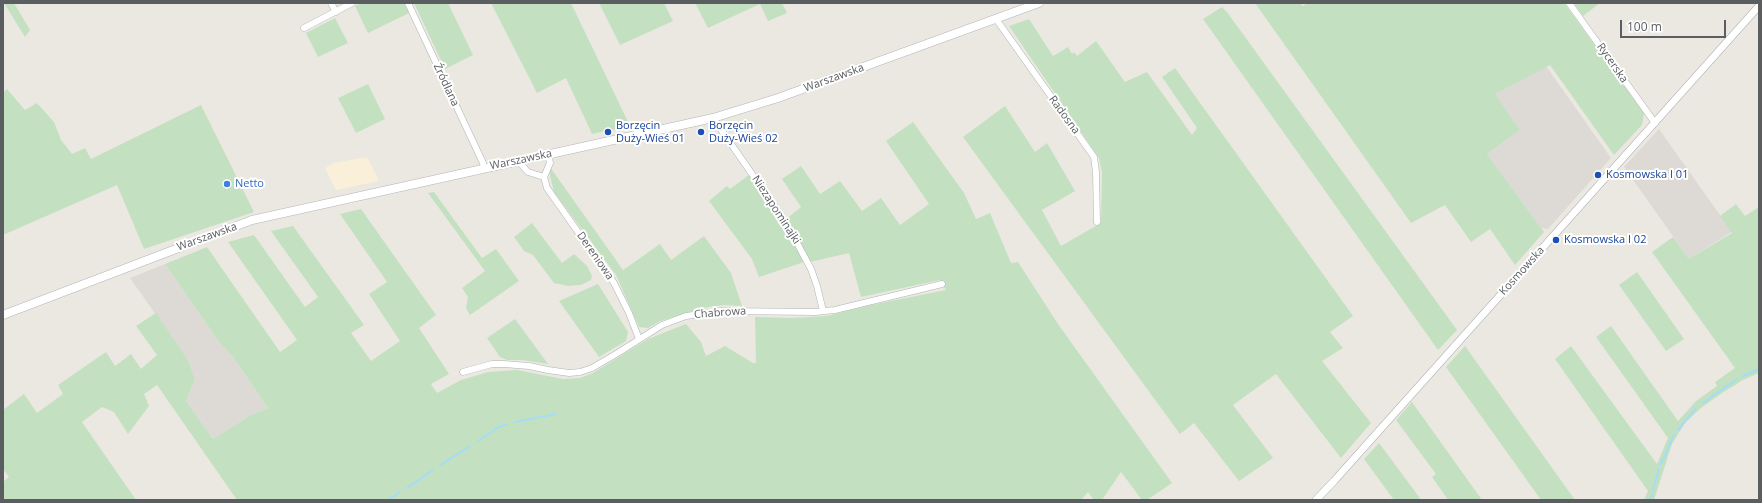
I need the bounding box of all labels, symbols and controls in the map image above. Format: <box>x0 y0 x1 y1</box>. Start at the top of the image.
scale bar <box>1622 12 1728 38</box>
text: 100 m <box>1627 18 1662 35</box>
street label: Rycerska <box>1594 41 1630 85</box>
street label: Źródlana <box>430 61 462 109</box>
street label: Warszawska <box>802 61 866 95</box>
street label: Radosna <box>1046 93 1082 137</box>
place label: Borzęcin Duży-Wieś 01 <box>616 119 685 145</box>
place label: Borzęcin Duży-Wieś 02 <box>709 119 778 145</box>
marker: Borzęcin Duży-Wieś 01 <box>603 127 613 137</box>
marker: Borzęcin Duży-Wieś 02 <box>696 127 706 137</box>
street label: Warszawska <box>489 147 553 173</box>
place label: Kosmowska I 01 <box>1606 168 1688 182</box>
marker: Kosmowska I 01 <box>1593 170 1603 180</box>
street label: Niezapominajki <box>749 173 803 247</box>
place label: Netto <box>235 177 264 191</box>
marker: Netto <box>222 179 232 189</box>
street label: Warszawska <box>175 220 239 254</box>
street label: Dereniowa <box>574 229 616 283</box>
place label: Kosmowska I 02 <box>1564 233 1646 247</box>
marker: Kosmowska I 02 <box>1551 235 1561 245</box>
street label: Kosmowska <box>1497 244 1547 298</box>
street label: Chabrowa <box>693 305 747 321</box>

